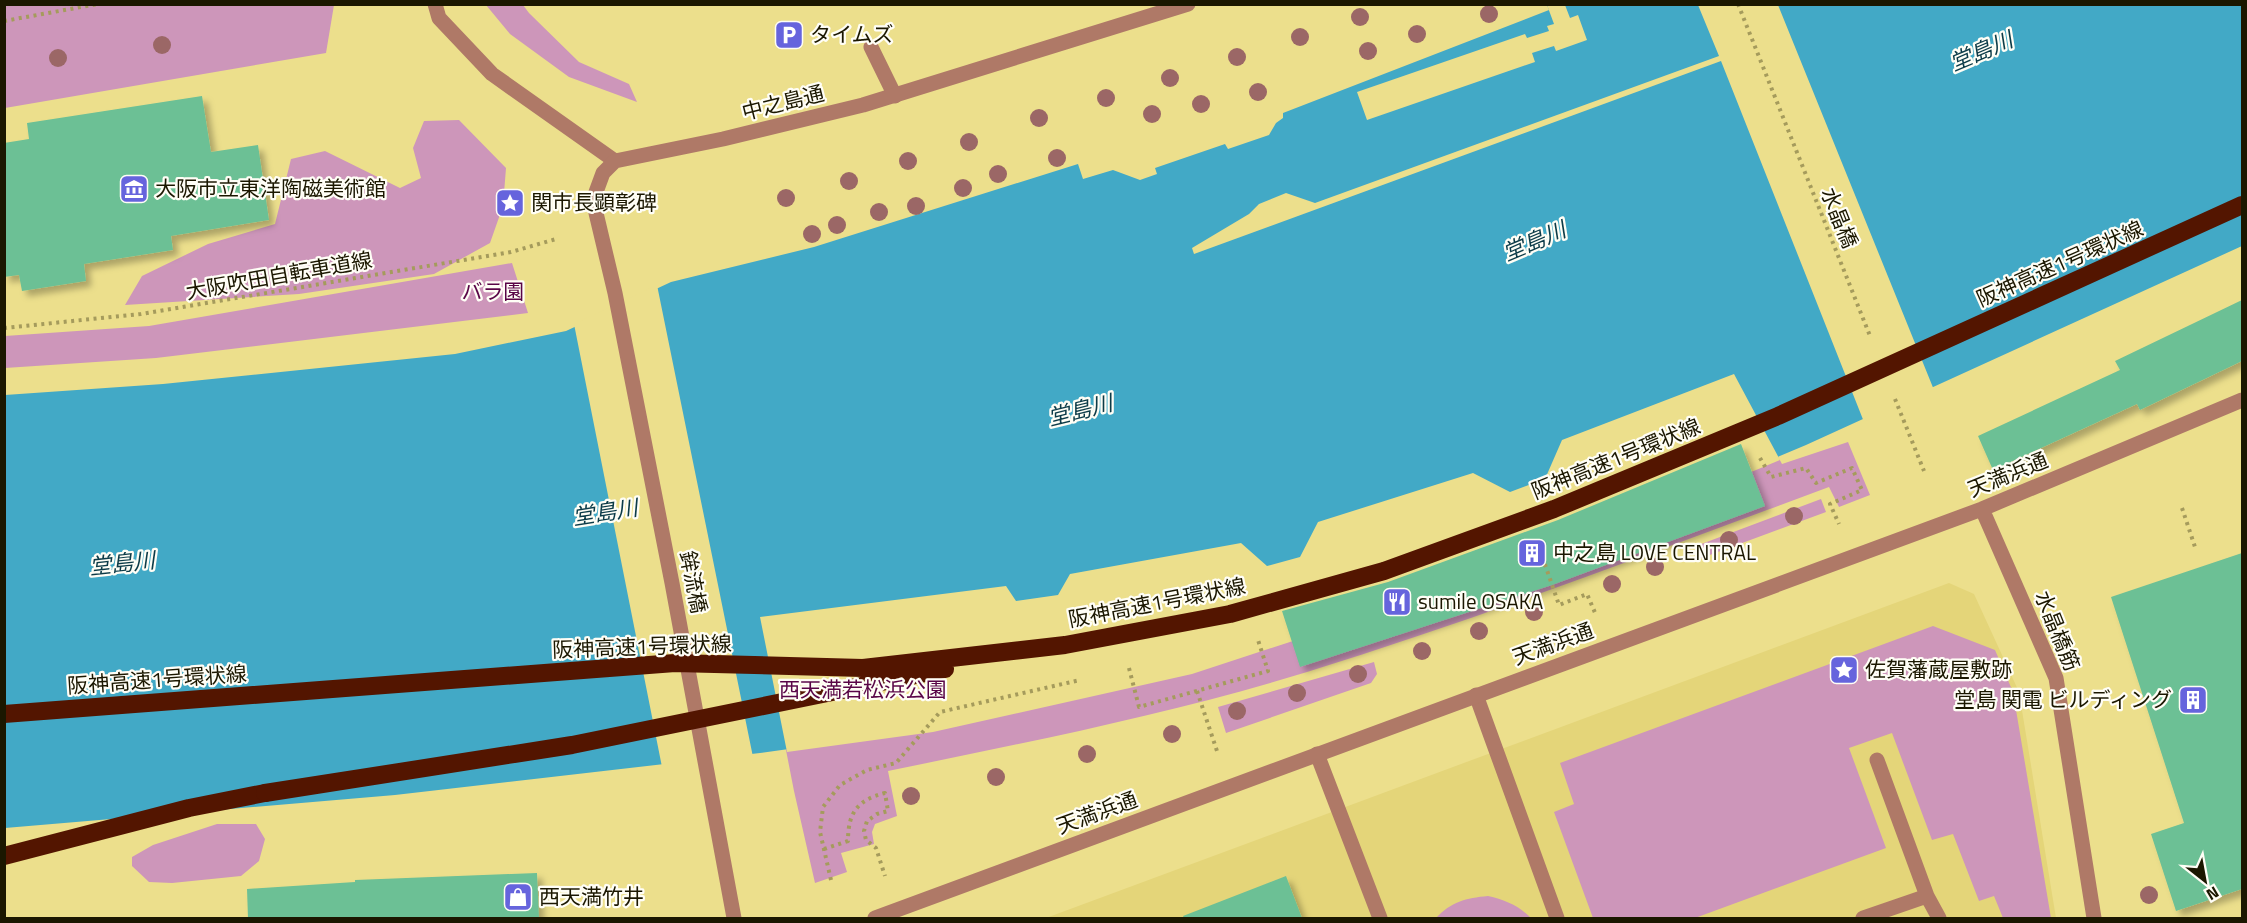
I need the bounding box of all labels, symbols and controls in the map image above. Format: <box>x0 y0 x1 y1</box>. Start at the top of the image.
place label: タイムズ <box>810 18 894 50</box>
parking icon: タイムズ <box>773 19 805 51</box>
water label: 堂島川 <box>1944 22 2020 80</box>
street label: 中之島通 <box>738 76 827 128</box>
place label: 大阪市立東洋陶磁美術館 <box>155 172 386 204</box>
museum icon: 大阪市立東洋陶磁美術館 <box>118 173 150 205</box>
street label: 水晶橋 <box>1813 182 1867 253</box>
place label: 関市長顕彰碑 <box>531 186 657 218</box>
place icon: 関市長顕彰碑 <box>494 187 526 219</box>
water label: 堂島川 <box>1497 212 1573 270</box>
street label: 阪神高速1号環状線 <box>1971 212 2148 314</box>
street label: 大阪吹田自転車道線 <box>183 243 375 307</box>
park label: バラ園 <box>462 275 525 307</box>
water label: 堂島川 <box>1044 385 1118 434</box>
street label: 阪神高速1号環状線 <box>1526 410 1705 507</box>
street label: 天満浜通 <box>1963 444 2053 505</box>
water label: 堂島川 <box>570 490 642 534</box>
place label: 中之島 LOVE CENTRAL <box>1553 536 1756 568</box>
building icon: 中之島 LOVE CENTRAL <box>1516 537 1548 569</box>
water label: 堂島川 <box>87 542 159 583</box>
street label: 鉾流橋 <box>672 548 716 616</box>
street label: 阪神高速1号環状線 <box>1066 569 1248 635</box>
place label: sumile OSAKA <box>1418 585 1544 617</box>
restaurant icon: sumile OSAKA <box>1381 586 1413 618</box>
street label: 水晶橋筋 <box>2027 586 2088 676</box>
street label: 天満浜通 <box>1508 614 1598 672</box>
street label: 阪神高速1号環状線 <box>552 627 732 665</box>
place label: 佐賀藩蔵屋敷跡 <box>1865 653 2012 685</box>
place icon: 佐賀藩蔵屋敷跡 <box>1828 654 1860 686</box>
street label: 阪神高速1号環状線 <box>66 657 248 701</box>
park label: 西天満若松浜公園 <box>779 673 947 705</box>
place label: 堂島 関電 ビルディング <box>1954 683 2172 715</box>
building icon: 堂島 関電 ビルディング <box>2177 684 2209 716</box>
street label: 天満浜通 <box>1052 783 1142 841</box>
north arrow <box>2175 851 2235 911</box>
place label: 西天満竹井 <box>539 880 644 912</box>
shop icon: 西天満竹井 <box>502 881 534 913</box>
text: N <box>2202 881 2224 907</box>

